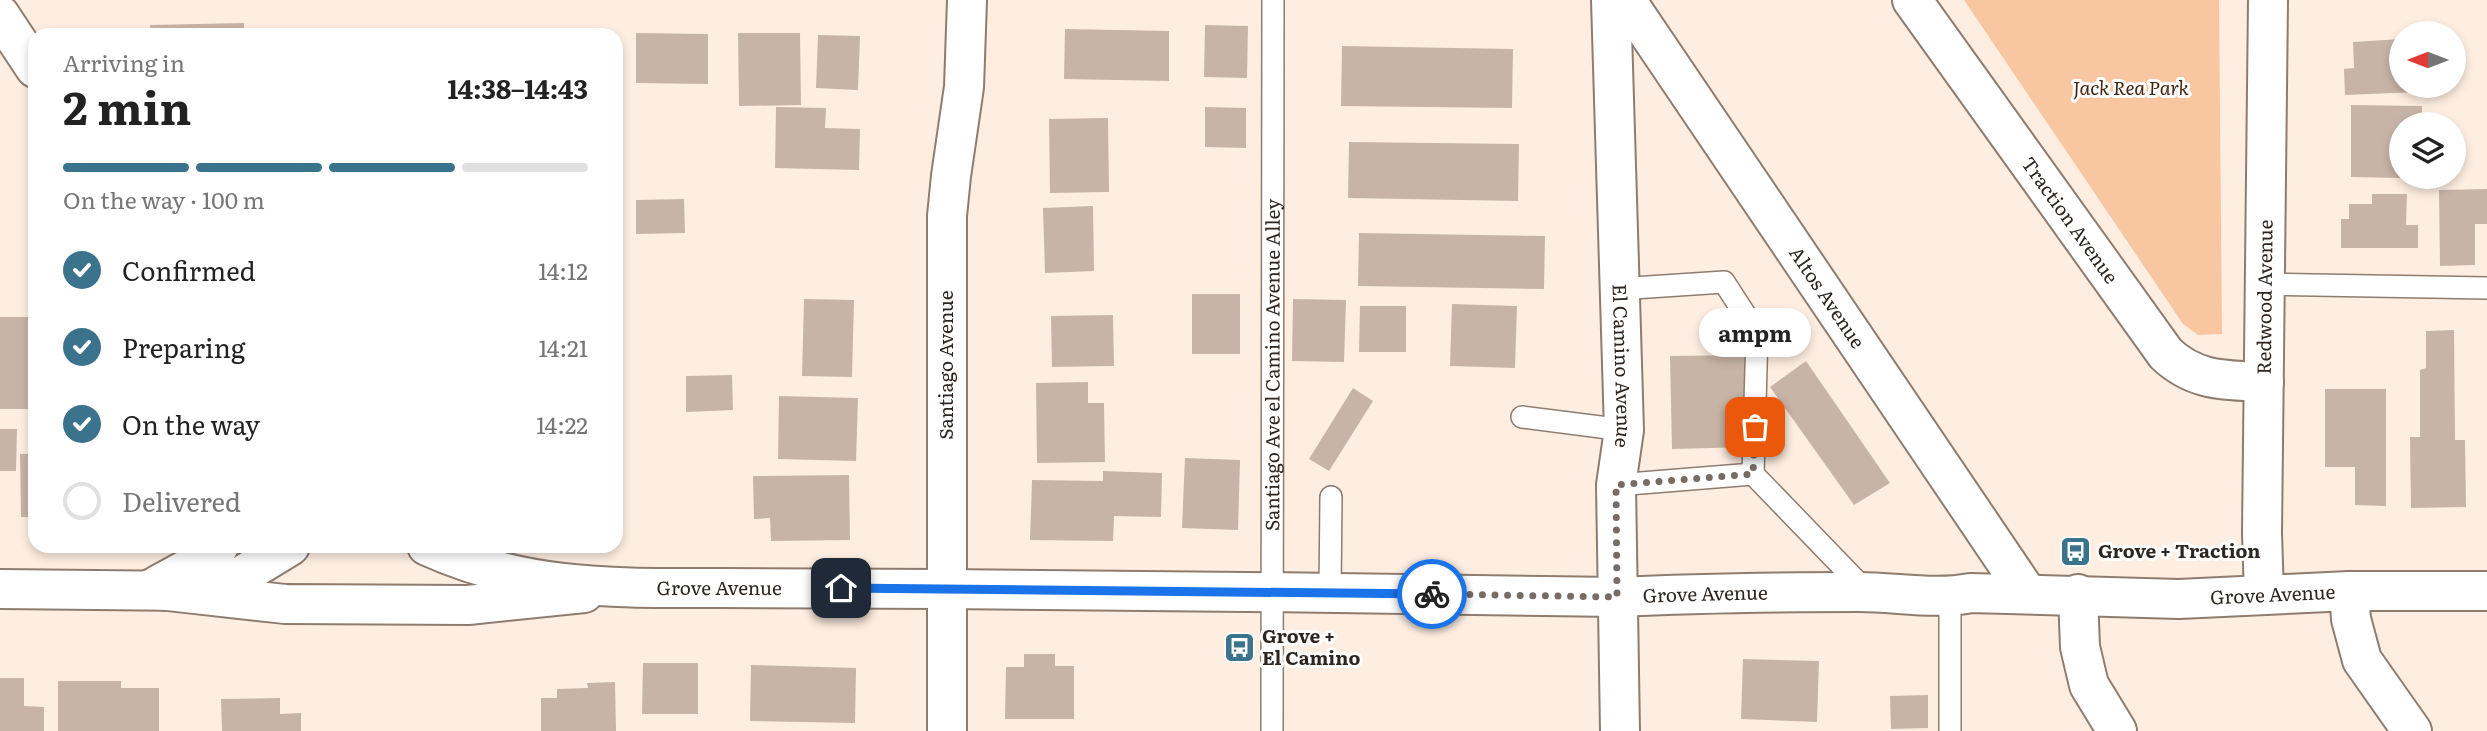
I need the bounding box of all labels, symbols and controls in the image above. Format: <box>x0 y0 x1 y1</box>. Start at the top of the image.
north arrow <box>2389 21 2466 98</box>
map controls <box>2389 21 2466 189</box>
text: Arriving in <box>63 45 185 79</box>
text: 14:38–14:43 <box>448 68 588 107</box>
text: 2 min <box>63 71 192 139</box>
park label: Jack Rea Park <box>2073 73 2190 101</box>
button: layers <box>2389 112 2466 189</box>
street label: Traction Avenue <box>2016 150 2126 289</box>
text: On the way · 100 m <box>63 182 265 216</box>
street label: Santiago Ave el Camino Avenue Alley <box>1257 199 1286 531</box>
street label: Redwood Avenue <box>2249 219 2279 375</box>
street label: Altos Avenue <box>1783 240 1873 354</box>
text: Confirmed <box>122 250 256 289</box>
icon: check <box>63 251 101 289</box>
text: 14:12 <box>538 253 588 287</box>
street label: El Camino Avenue <box>1607 283 1639 450</box>
street label: Santiago Avenue <box>931 290 959 440</box>
callout: ampm <box>1699 308 1811 357</box>
text: ampm <box>1718 315 1792 349</box>
text: Preparing <box>122 327 245 366</box>
icon: check <box>63 328 101 366</box>
text: 14:21 <box>538 330 588 364</box>
pin <box>1725 397 1785 457</box>
text: On the way <box>122 404 260 443</box>
icon: check <box>63 405 101 443</box>
text: 14:22 <box>536 407 588 441</box>
icon: bag <box>1736 408 1774 446</box>
text: Delivered <box>122 481 241 520</box>
bus stop icon: Grove + Traction <box>2058 534 2092 568</box>
place label: Grove + Traction <box>2098 536 2260 564</box>
pin <box>811 558 871 618</box>
courier <box>1397 559 1467 629</box>
icon: home <box>822 569 860 607</box>
street label: Grove Avenue <box>657 573 782 601</box>
icon: bike <box>1413 575 1451 613</box>
street label: Grove Avenue <box>2210 577 2336 611</box>
street label: Grove Avenue <box>1642 578 1768 609</box>
place label: Grove + El Camino <box>1262 621 1360 671</box>
bus stop icon: Grove + El Camino <box>1222 630 1256 664</box>

